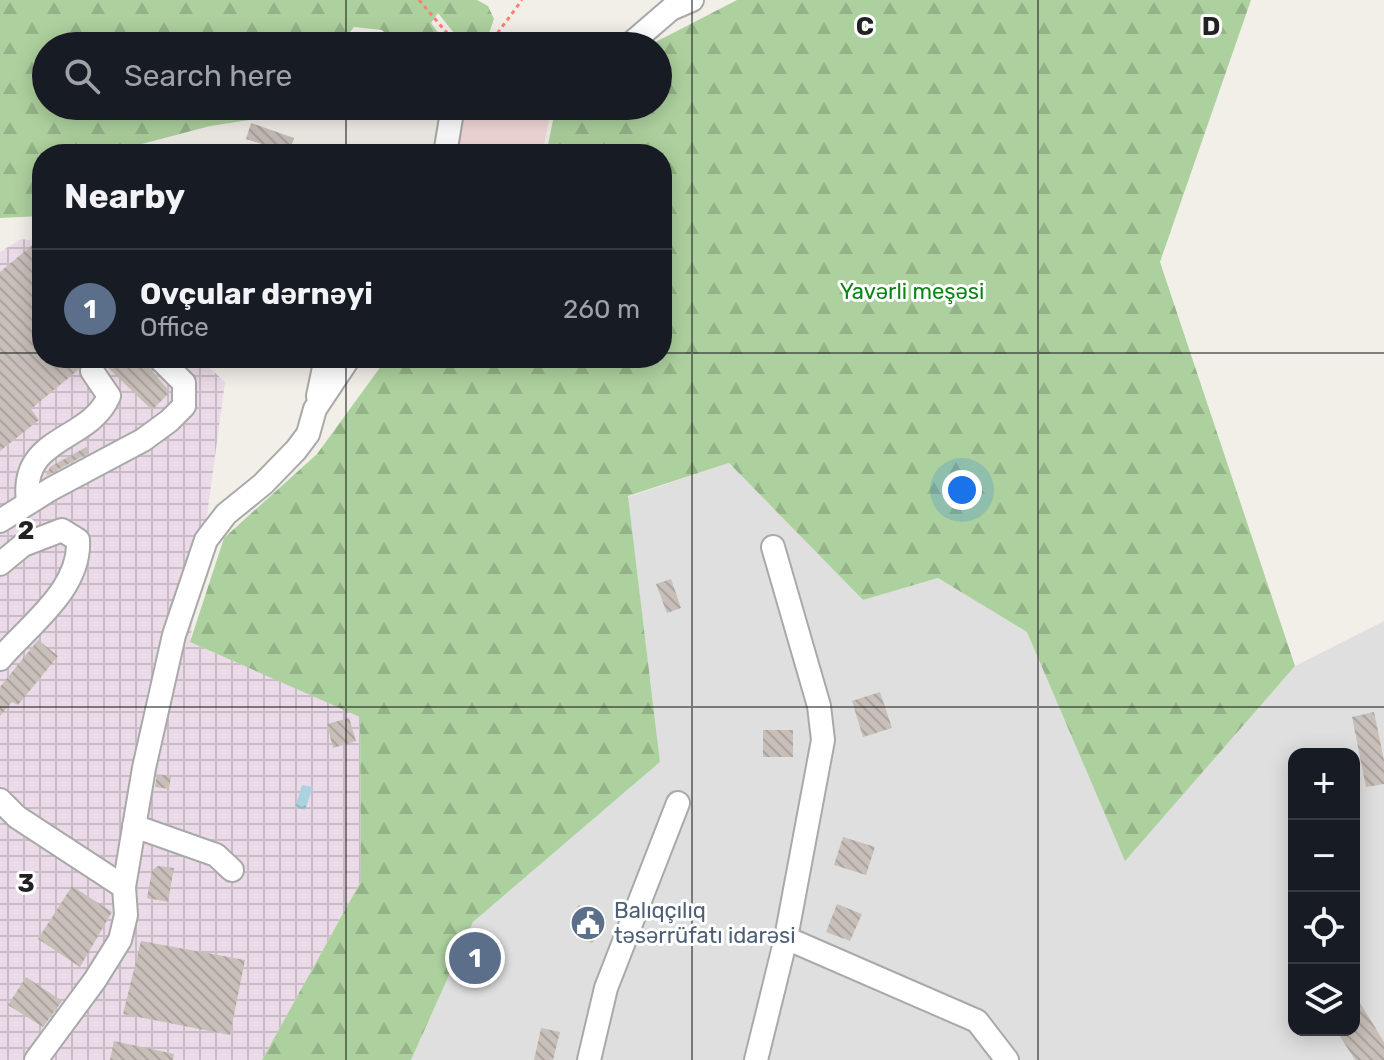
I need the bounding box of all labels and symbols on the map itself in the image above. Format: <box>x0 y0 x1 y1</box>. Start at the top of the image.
text: C <box>856 11 874 42</box>
text: D <box>1202 11 1220 42</box>
park label: Yavərli meşəsi <box>840 278 984 305</box>
your location <box>942 470 982 510</box>
text: 2 <box>18 515 34 546</box>
text: 3 <box>17 868 35 899</box>
place label: Balıqçılıq təsərrüfatı idarəsi <box>614 897 796 949</box>
public building icon: Balıqçılıq təsərrüfatı idarəsi <box>569 904 607 942</box>
pin: 1 <box>449 928 501 988</box>

